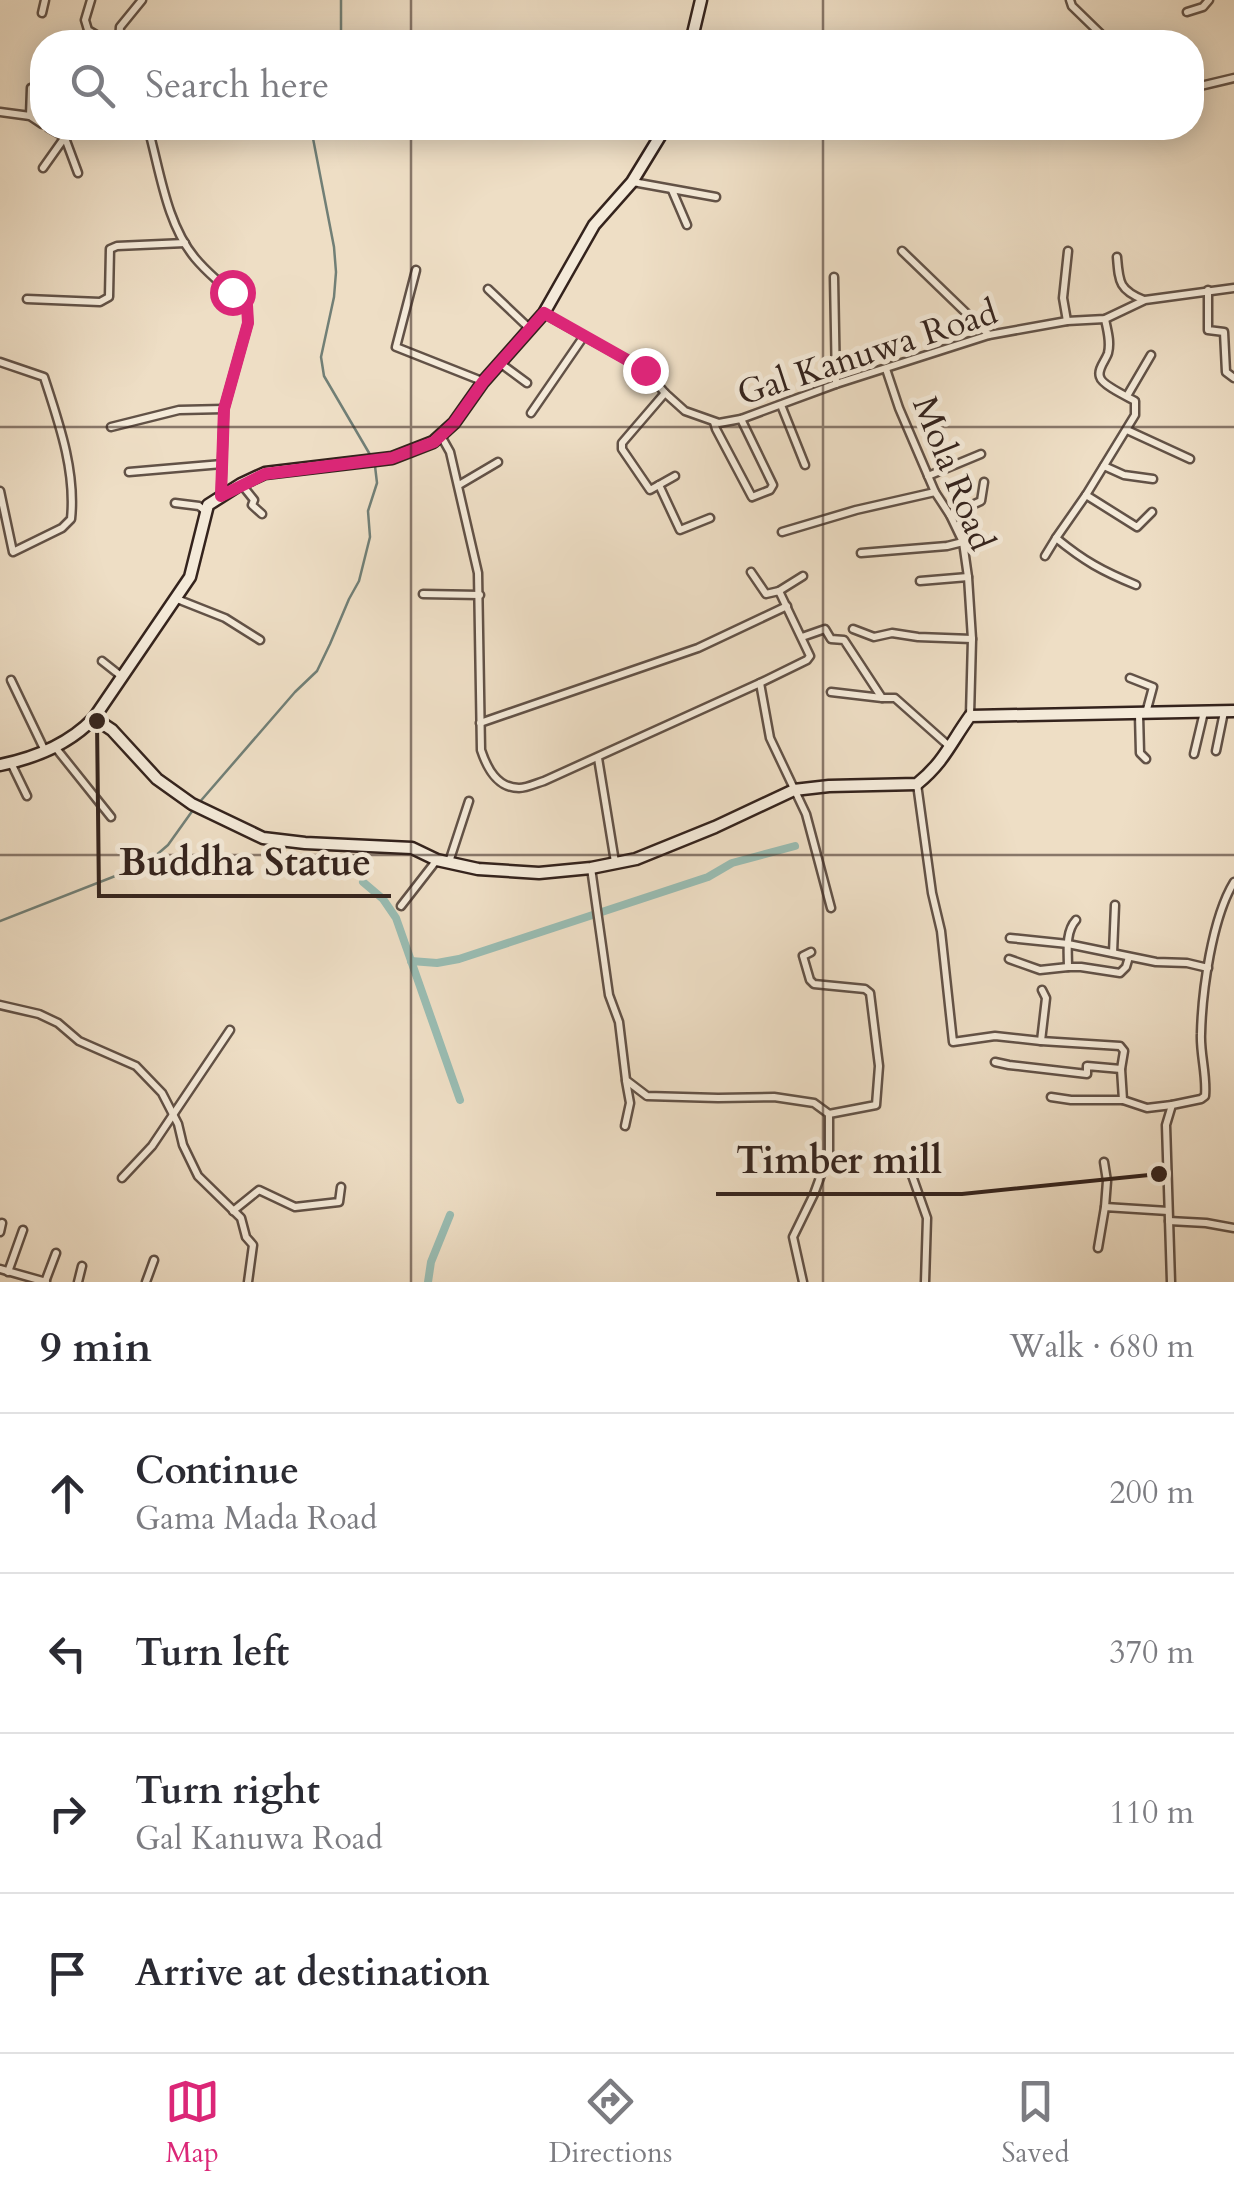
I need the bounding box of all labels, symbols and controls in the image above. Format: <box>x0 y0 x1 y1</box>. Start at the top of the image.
search box <box>30 30 1204 140</box>
icon: search <box>65 58 120 113</box>
text: Search here <box>145 59 329 111</box>
route start <box>210 270 256 316</box>
street label: Gal Kanuwa Road <box>731 288 1004 418</box>
route end <box>623 348 669 394</box>
street label: Mola Road <box>900 389 1006 558</box>
callout: Buddha Statue <box>99 828 391 896</box>
text: Buddha Statue <box>119 837 371 889</box>
callout: Timber mill <box>716 1126 962 1194</box>
text: Timber mill <box>736 1135 942 1187</box>
text: 9 min <box>40 1319 152 1376</box>
text: Walk · 680 m <box>1009 1325 1194 1369</box>
text: Continue <box>135 1445 299 1497</box>
icon: ahead <box>40 1466 95 1521</box>
text: 200 m <box>1109 1471 1194 1515</box>
text: Gama Mada Road <box>135 1497 377 1541</box>
icon: left <box>40 1626 95 1681</box>
text: Turn left <box>135 1627 289 1679</box>
text: 370 m <box>1109 1631 1194 1675</box>
text: Turn right <box>135 1765 320 1817</box>
icon: right <box>40 1786 95 1841</box>
text: 110 m <box>1109 1791 1194 1835</box>
text: Gal Kanuwa Road <box>135 1817 383 1861</box>
icon: arrive <box>40 1946 95 2001</box>
text: Arrive at destination <box>135 1947 490 1999</box>
tab: Map <box>165 2074 220 2172</box>
tab: Directions <box>549 2074 672 2172</box>
tab: Saved <box>1001 2074 1069 2172</box>

